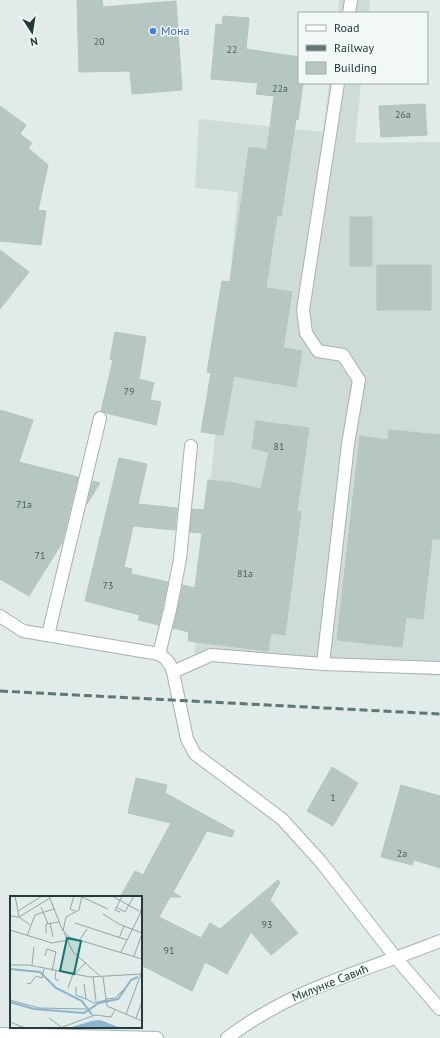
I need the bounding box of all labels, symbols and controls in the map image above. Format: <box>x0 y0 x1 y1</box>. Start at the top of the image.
north arrow <box>12 12 52 52</box>
legend <box>298 12 428 84</box>
text: Road <box>334 20 359 35</box>
place label: Мона <box>161 23 189 38</box>
marker: Мона <box>148 26 158 36</box>
text: N <box>29 34 39 49</box>
house number: 20 <box>94 35 105 48</box>
text: Railway <box>334 40 374 55</box>
house number: 22 <box>227 43 237 56</box>
text: Building <box>334 60 377 75</box>
house number: 22a <box>272 82 288 95</box>
house number: 26a <box>395 108 411 121</box>
house number: 79 <box>124 385 134 398</box>
house number: 81 <box>274 440 284 453</box>
house number: 71a <box>16 498 32 511</box>
house number: 71 <box>35 549 45 562</box>
house number: 81a <box>237 567 253 580</box>
house number: 73 <box>103 579 113 592</box>
house number: 1 <box>330 791 336 804</box>
house number: 2a <box>397 847 407 860</box>
inset map <box>10 896 142 1028</box>
house number: 93 <box>262 918 272 931</box>
house number: 91 <box>164 944 174 957</box>
street label: Милунке Савић <box>289 960 370 1005</box>

